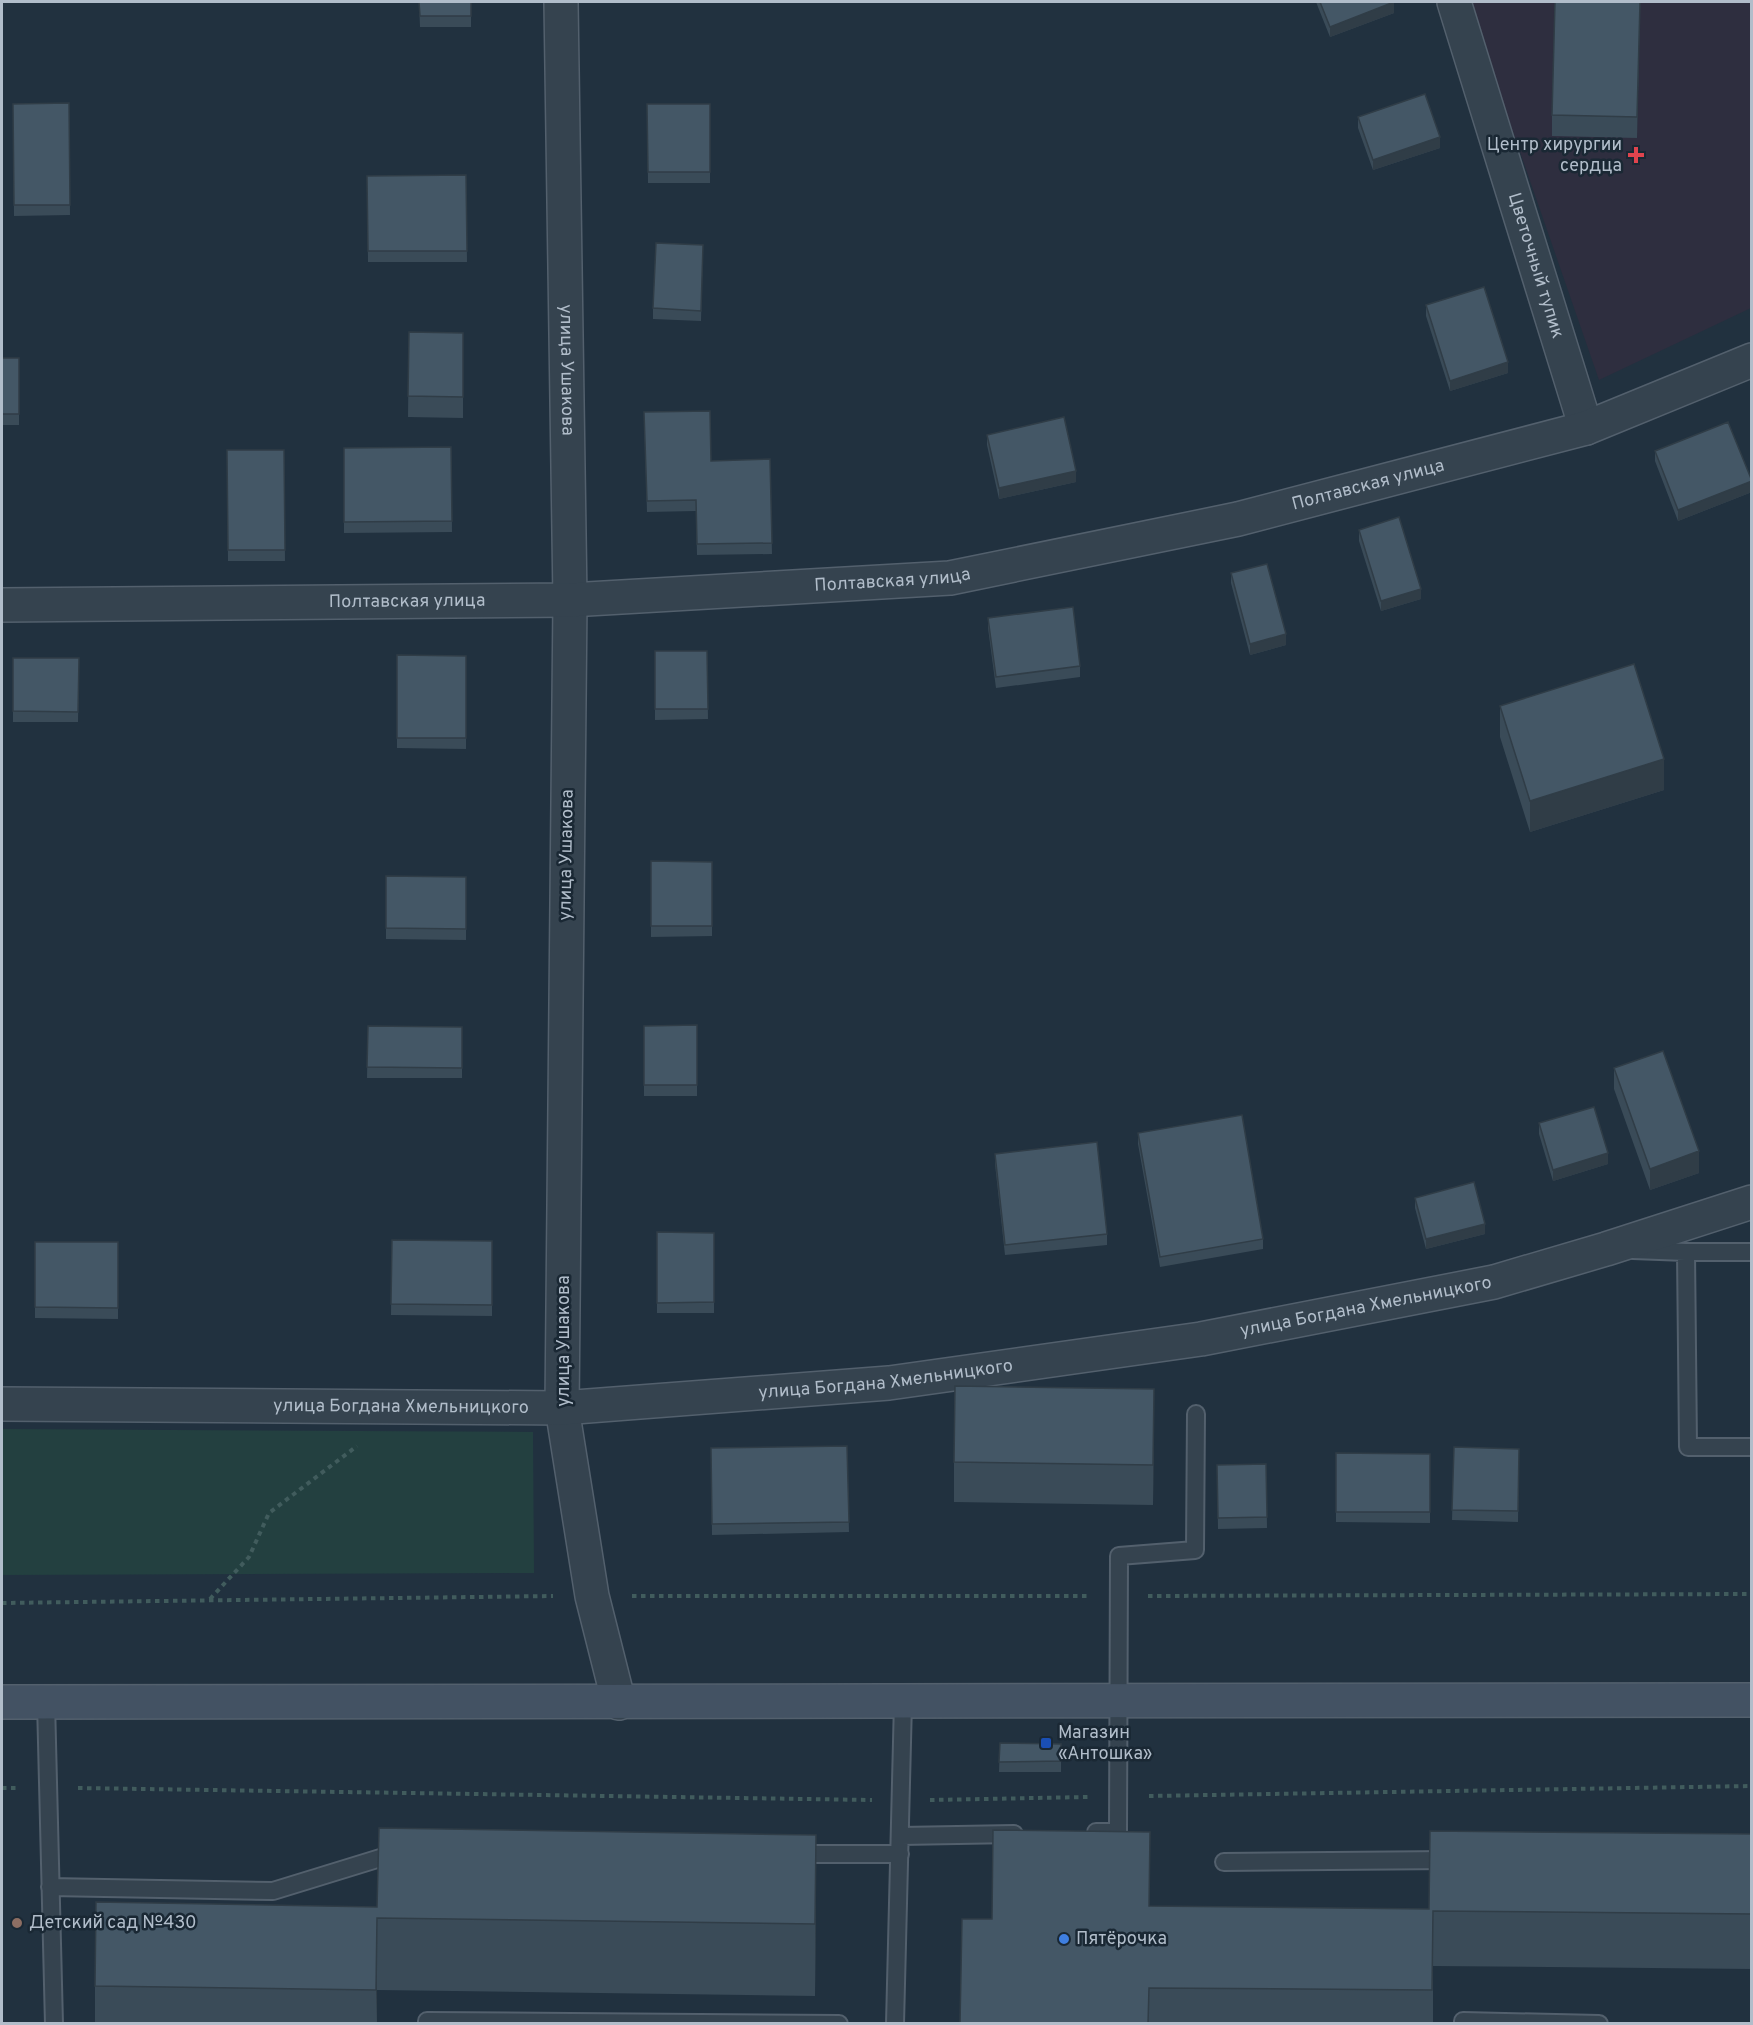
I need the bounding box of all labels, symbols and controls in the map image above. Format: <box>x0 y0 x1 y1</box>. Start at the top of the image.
place label: Центр хирургии сердца <box>1487 134 1622 178</box>
marker: Центр хирургии сердца <box>1627 146 1645 164</box>
street label: Цветочный тупик <box>1502 190 1569 341</box>
street label: улица Ушакова <box>554 304 579 436</box>
street label: Полтавская улица <box>1289 454 1447 516</box>
street label: Полтавская улица <box>814 563 973 597</box>
street label: Полтавская улица <box>329 589 485 614</box>
street label: улица Ушакова <box>554 789 580 921</box>
street label: улица Богдана Хмельницкого <box>1238 1271 1494 1343</box>
street label: улица Ушакова <box>553 1275 576 1407</box>
street label: улица Богдана Хмельницкого <box>758 1354 1014 1404</box>
street label: улица Богдана Хмельницкого <box>273 1394 529 1419</box>
place label: Магазин «Антошка» <box>1058 1722 1152 1766</box>
marker: Магазин «Антошка» <box>1039 1736 1053 1750</box>
place label: Детский сад №430 <box>29 1912 197 1935</box>
marker: Детский сад №430 <box>10 1916 24 1930</box>
place label: Пятёрочка <box>1076 1928 1167 1951</box>
marker: Пятёрочка <box>1057 1932 1071 1946</box>

